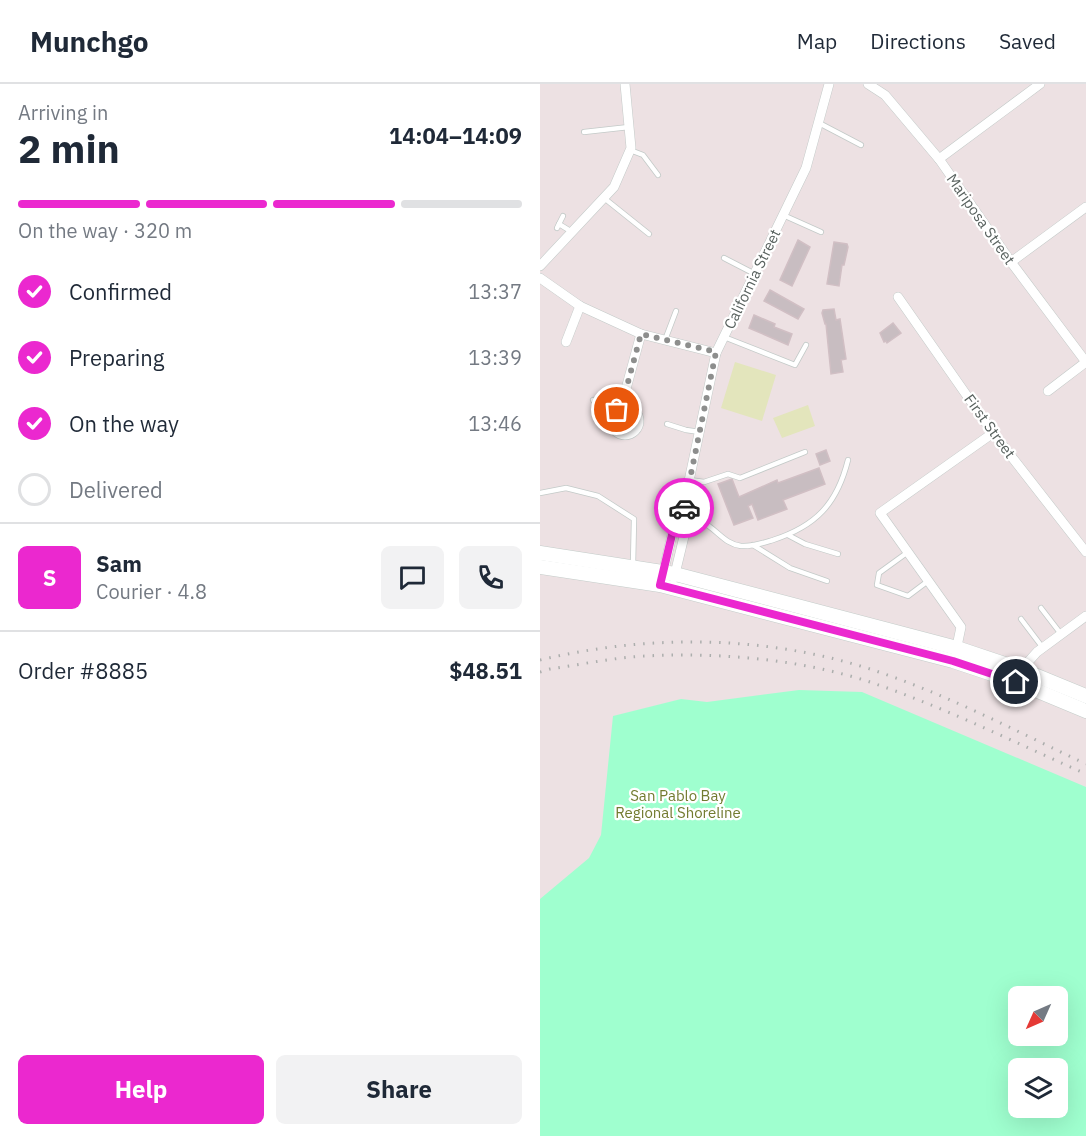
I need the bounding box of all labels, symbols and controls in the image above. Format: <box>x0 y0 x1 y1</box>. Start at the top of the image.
text: Munchgo <box>30 23 149 60</box>
text: Map <box>797 27 837 55</box>
text: Directions <box>870 27 966 55</box>
text: Saved <box>999 27 1056 55</box>
text: Arriving in <box>18 99 108 126</box>
text: 14:04–14:09 <box>389 121 522 150</box>
text: 2 min <box>18 123 120 174</box>
street label: Mariposa Street <box>943 170 1019 268</box>
text: On the way · 320 m <box>18 217 192 244</box>
street label: California Street <box>720 226 784 332</box>
icon: check <box>18 275 51 308</box>
text: Confirmed <box>69 277 172 306</box>
text: 13:37 <box>468 278 522 305</box>
icon: check <box>18 341 51 374</box>
text: Preparing <box>69 343 164 372</box>
text: 13:39 <box>468 344 522 371</box>
pin <box>591 384 642 435</box>
street label: First Street <box>960 390 1020 462</box>
icon: bag <box>600 393 633 426</box>
icon: check <box>18 407 51 440</box>
text: On the way <box>69 409 179 438</box>
text: 13:46 <box>468 410 522 437</box>
text: Delivered <box>69 475 163 504</box>
courier <box>654 478 714 538</box>
icon: car <box>668 492 701 525</box>
button: chat <box>381 546 444 609</box>
button: phone <box>459 546 522 609</box>
text: Sam <box>96 549 142 578</box>
text: S <box>43 563 56 592</box>
text: Courier · 4.8 <box>96 578 207 605</box>
text: Order #8885 <box>18 656 148 685</box>
text: $48.51 <box>449 656 522 685</box>
pin <box>990 656 1041 707</box>
icon: home <box>999 665 1032 698</box>
park label: San Pablo Bay Regional Shoreline <box>615 786 741 822</box>
north arrow <box>1008 986 1068 1046</box>
map controls <box>1008 986 1068 1118</box>
button: Help <box>18 1055 264 1124</box>
button: Share <box>276 1055 522 1124</box>
button: layers <box>1008 1058 1068 1118</box>

